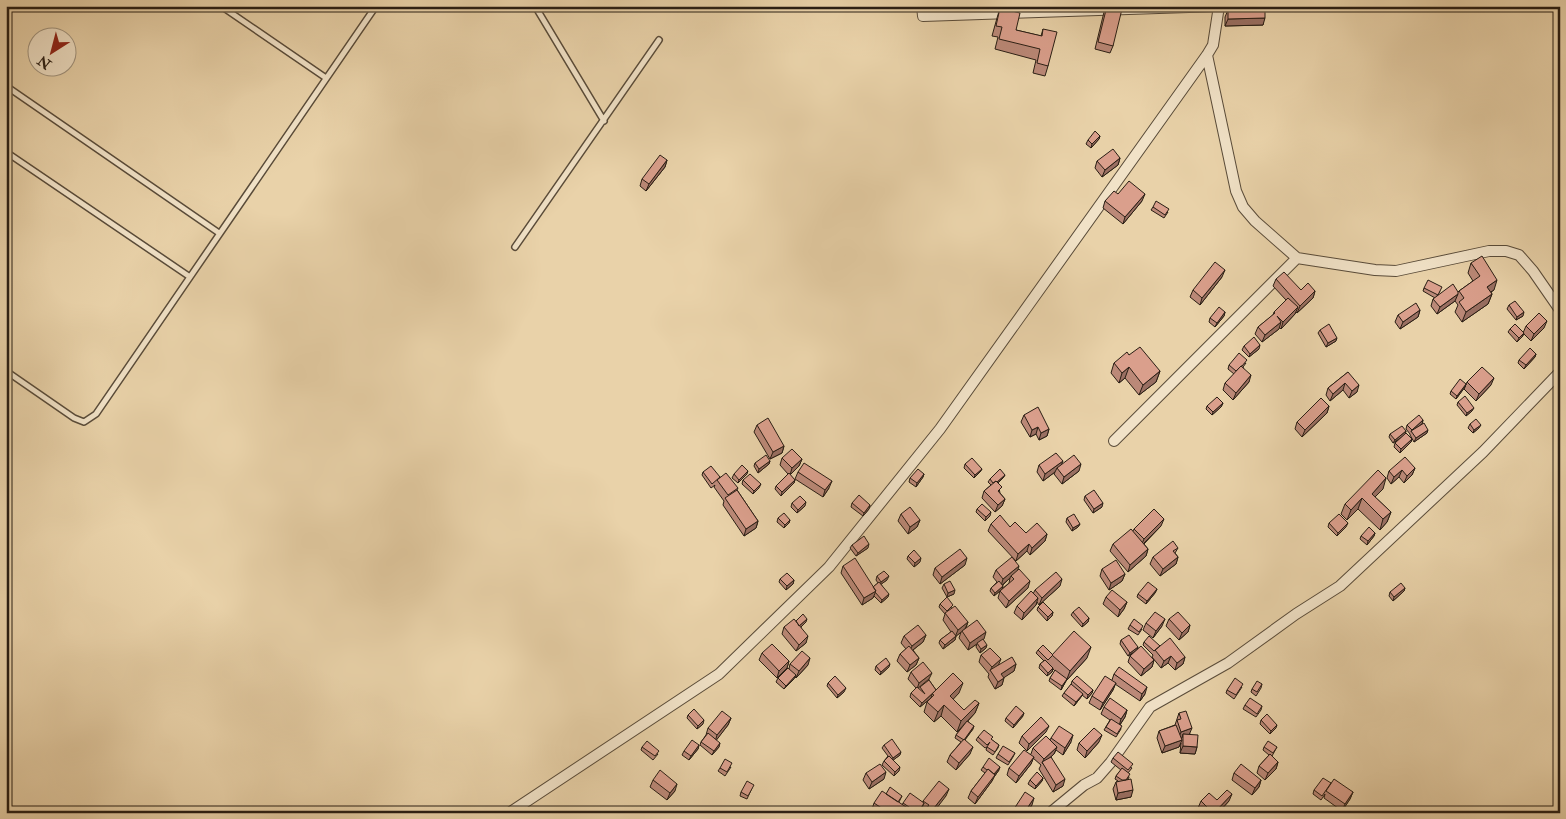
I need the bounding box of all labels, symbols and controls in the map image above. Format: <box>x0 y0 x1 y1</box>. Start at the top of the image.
north arrow <box>28 28 78 78</box>
text: N <box>34 51 56 73</box>

